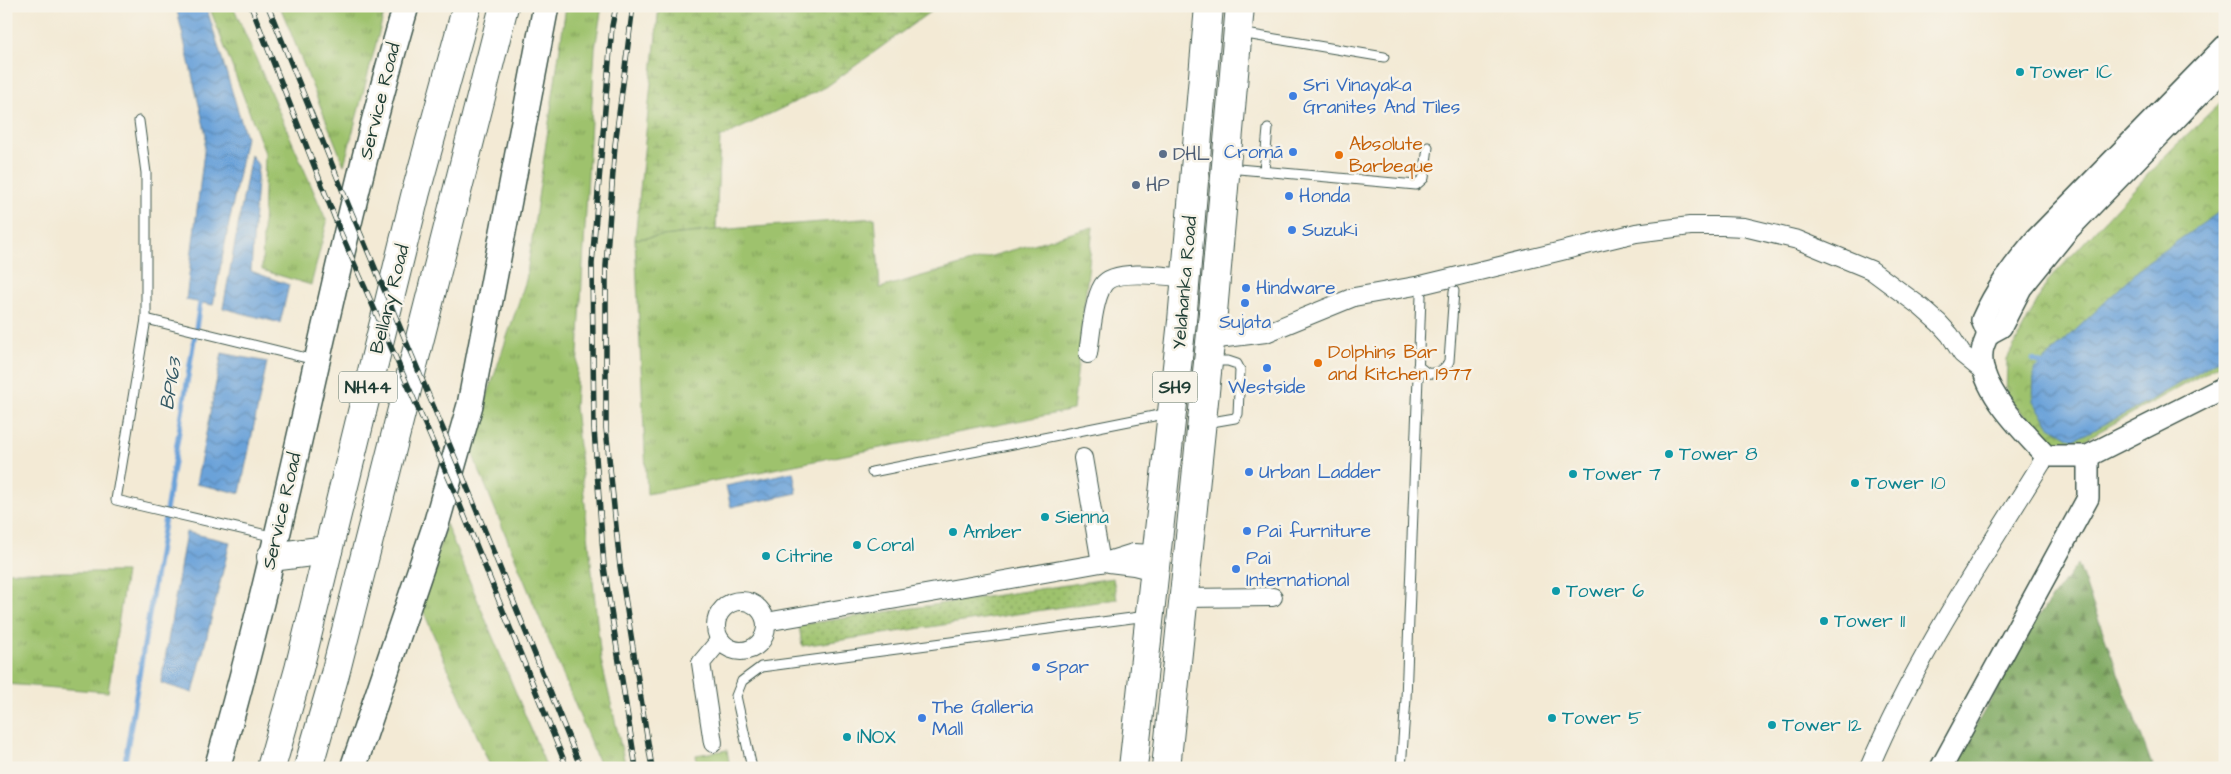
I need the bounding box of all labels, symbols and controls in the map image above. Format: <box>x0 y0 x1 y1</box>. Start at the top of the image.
street label: Service Road <box>352 40 408 162</box>
place label: Tower 1C <box>2030 59 2113 86</box>
marker: Tower 1C <box>2014 66 2026 78</box>
place label: Sri Vinayaka Granites And Tiles <box>1303 72 1460 121</box>
marker: Sri Vinayaka Granites And Tiles <box>1287 90 1299 102</box>
place label: Absolute Barbeque <box>1349 131 1433 180</box>
place label: Cromā <box>1224 139 1283 166</box>
place label: DHL <box>1173 141 1210 168</box>
marker: Cromā <box>1287 146 1299 158</box>
marker: DHL <box>1157 148 1169 160</box>
marker: Absolute Barbeque <box>1333 149 1345 161</box>
place label: HP <box>1146 172 1170 199</box>
marker: HP <box>1130 179 1142 191</box>
place label: Honda <box>1299 183 1350 210</box>
marker: Honda <box>1283 190 1295 202</box>
street label: Yelahanka Road <box>1166 215 1204 351</box>
place label: Suzuki <box>1302 217 1358 244</box>
marker: Suzuki <box>1286 224 1298 236</box>
street label: Bellary Road <box>363 241 418 357</box>
place label: Hindware <box>1256 275 1335 302</box>
marker: Hindware <box>1240 282 1252 294</box>
marker: Sujata <box>1239 297 1251 309</box>
place label: Sujata <box>1219 309 1271 336</box>
place label: Dolphins Bar and Kitchen 1977 <box>1328 339 1472 388</box>
water label: BP163 <box>153 354 189 412</box>
marker: Dolphins Bar and Kitchen 1977 <box>1312 357 1324 369</box>
marker: Westside <box>1261 362 1273 374</box>
road number: NH44 <box>339 372 397 402</box>
road number: SH9 <box>1152 372 1198 402</box>
place label: Westside <box>1228 374 1306 401</box>
place label: Tower 8 <box>1679 441 1758 468</box>
marker: Tower 8 <box>1663 448 1675 460</box>
street label: Service Road <box>255 450 309 572</box>
place label: Urban Ladder <box>1259 459 1381 486</box>
place label: Tower 7 <box>1583 461 1661 488</box>
marker: Urban Ladder <box>1243 466 1255 478</box>
marker: Tower 7 <box>1567 468 1579 480</box>
place label: Tower 10 <box>1865 470 1946 497</box>
marker: Tower 10 <box>1849 477 1861 489</box>
place label: Sienna <box>1055 504 1109 531</box>
marker: Sienna <box>1039 511 1051 523</box>
place label: Pai furniture <box>1257 518 1371 545</box>
place label: Amber <box>963 519 1022 546</box>
marker: Pai furniture <box>1241 525 1253 537</box>
marker: Amber <box>947 526 959 538</box>
place label: Coral <box>867 532 914 559</box>
marker: Coral <box>851 539 863 551</box>
place label: Citrine <box>776 543 833 570</box>
place label: Pai International <box>1246 545 1349 594</box>
marker: Citrine <box>760 550 772 562</box>
marker: Pai International <box>1230 563 1242 575</box>
place label: Tower 6 <box>1566 578 1644 605</box>
marker: Tower 6 <box>1550 585 1562 597</box>
place label: Tower 11 <box>1834 608 1906 635</box>
marker: Tower 11 <box>1818 615 1830 627</box>
place label: Spar <box>1046 654 1089 681</box>
marker: Spar <box>1030 661 1042 673</box>
place label: The Galleria Mall <box>932 694 1034 743</box>
place label: Tower 5 <box>1562 705 1642 732</box>
marker: The Galleria Mall <box>916 712 928 724</box>
marker: Tower 5 <box>1546 712 1558 724</box>
place label: Tower 12 <box>1782 712 1862 739</box>
marker: Tower 12 <box>1766 719 1778 731</box>
place label: INOX <box>857 724 896 751</box>
marker: INOX <box>841 731 853 743</box>

